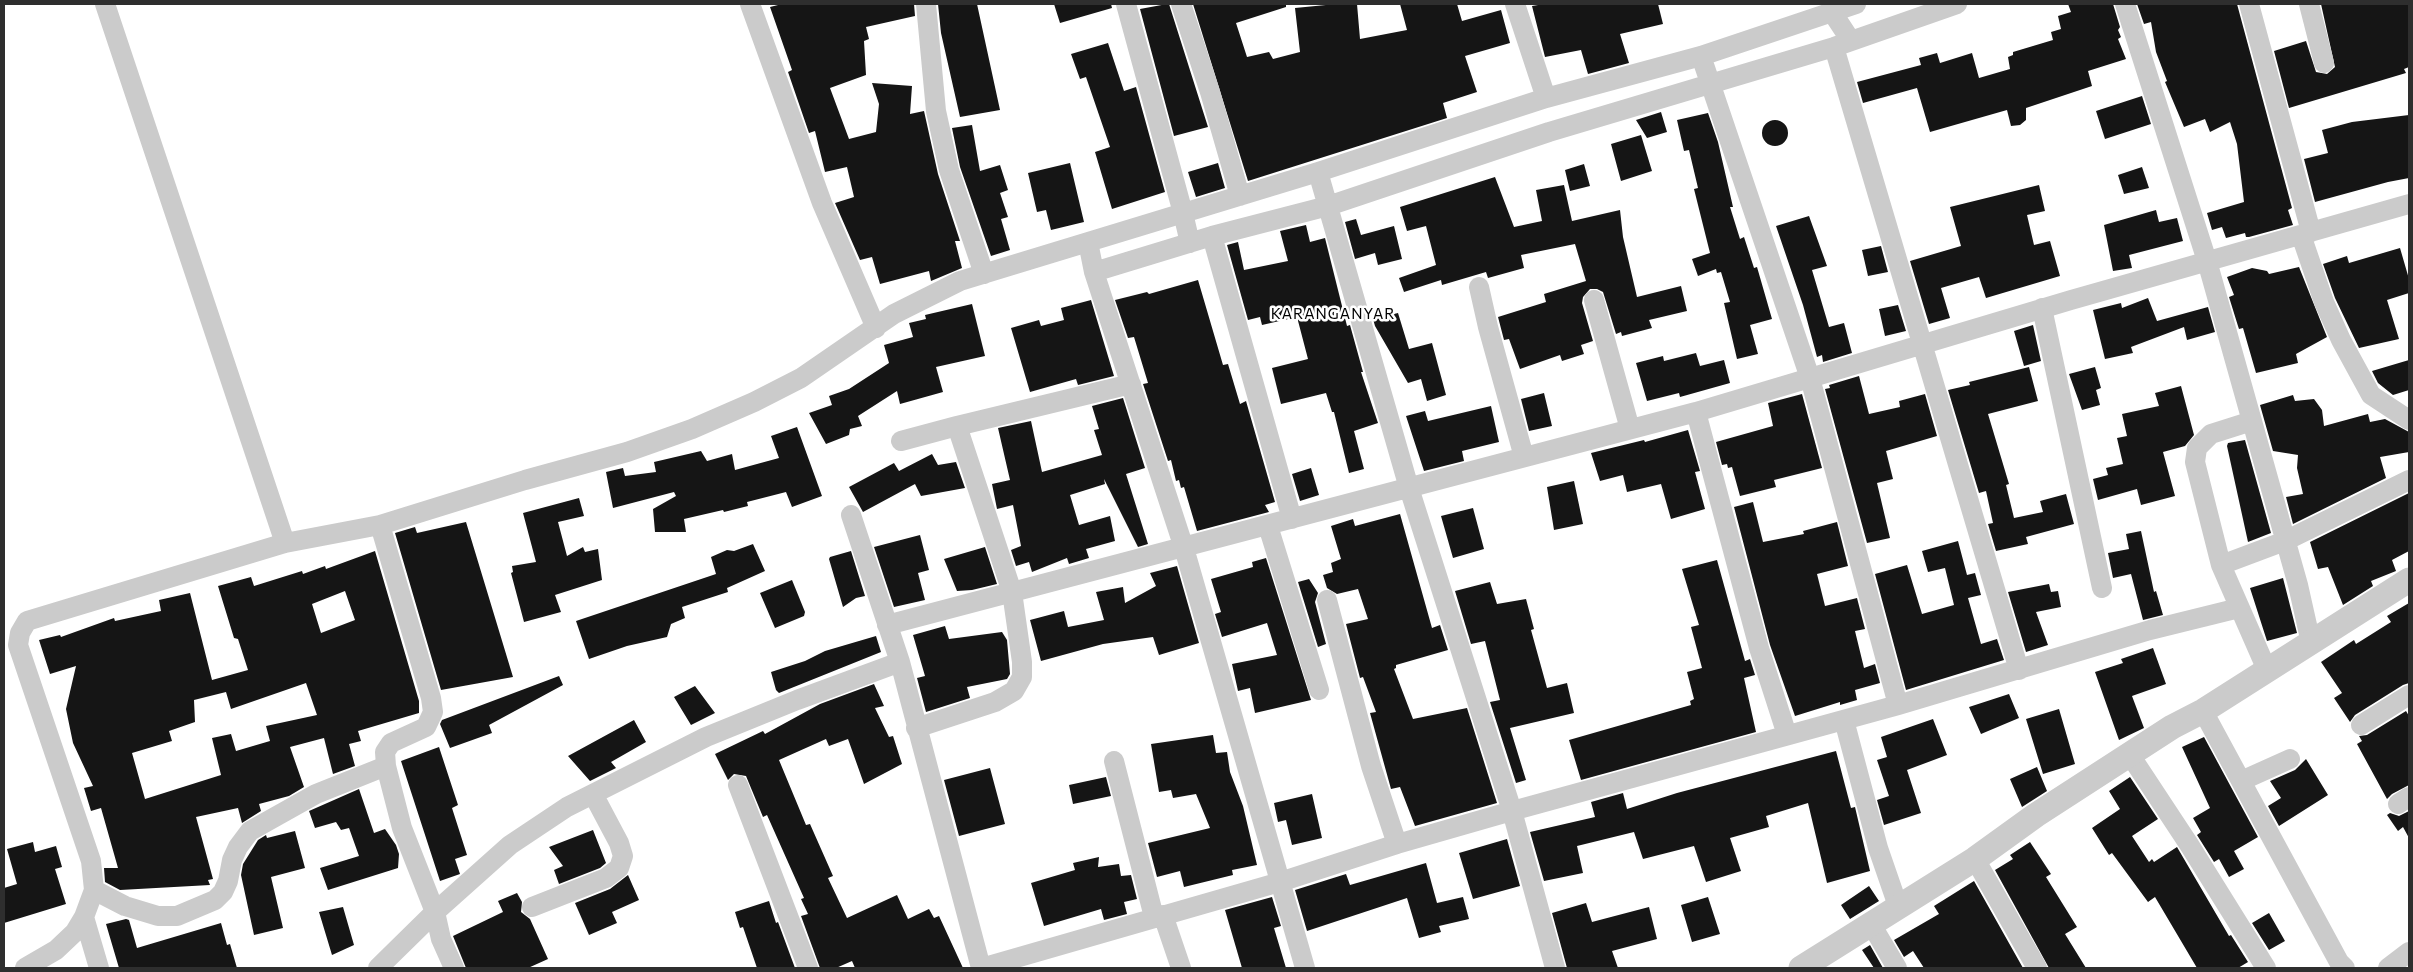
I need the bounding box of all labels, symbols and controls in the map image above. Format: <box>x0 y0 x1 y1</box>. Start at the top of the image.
district label: KARANGANYAR <box>1269 305 1397 323</box>

